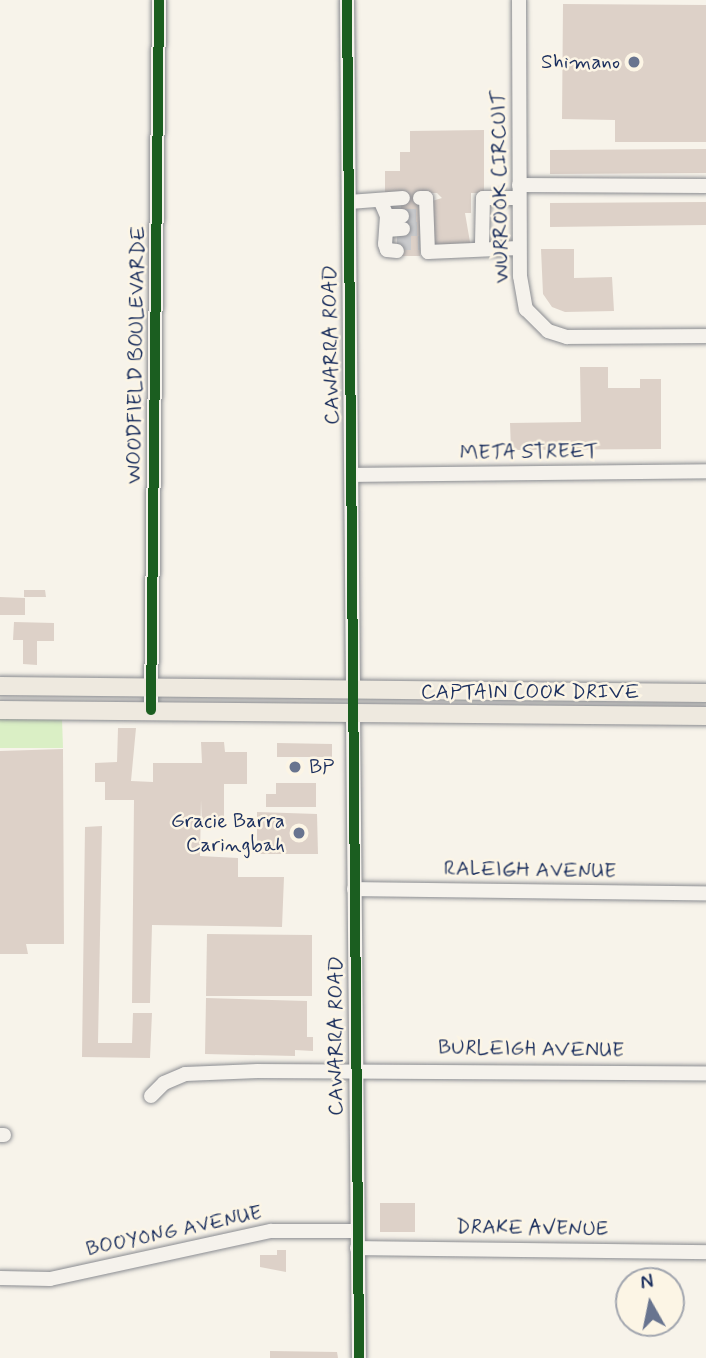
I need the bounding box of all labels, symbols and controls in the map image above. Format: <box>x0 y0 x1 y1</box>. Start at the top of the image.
place label: Shimano <box>541 49 620 75</box>
marker: Shimano <box>626 54 642 70</box>
street label: WURROOK CIRCUIT <box>486 92 514 282</box>
street label: WOODFIELD BOULEVARDE <box>121 227 151 483</box>
street label: CAWARRA ROAD <box>317 265 345 425</box>
street label: META STREET <box>458 438 600 466</box>
street label: CAPTAIN COOK DRIVE <box>418 679 642 705</box>
place label: BP <box>309 754 334 780</box>
marker: BP <box>287 759 303 775</box>
place label: Gracie Barra Caringbah <box>171 808 285 858</box>
marker: Gracie Barra Caringbah <box>291 825 307 841</box>
street label: RALEIGH AVENUE <box>443 856 617 884</box>
street label: CAWARRA ROAD <box>323 957 349 1115</box>
street label: BURLEIGH AVENUE <box>438 1035 624 1063</box>
street label: BOOYONG AVENUE <box>83 1200 265 1262</box>
street label: DRAKE AVENUE <box>454 1214 610 1242</box>
north arrow <box>615 1267 685 1337</box>
text: N <box>639 1269 655 1296</box>

